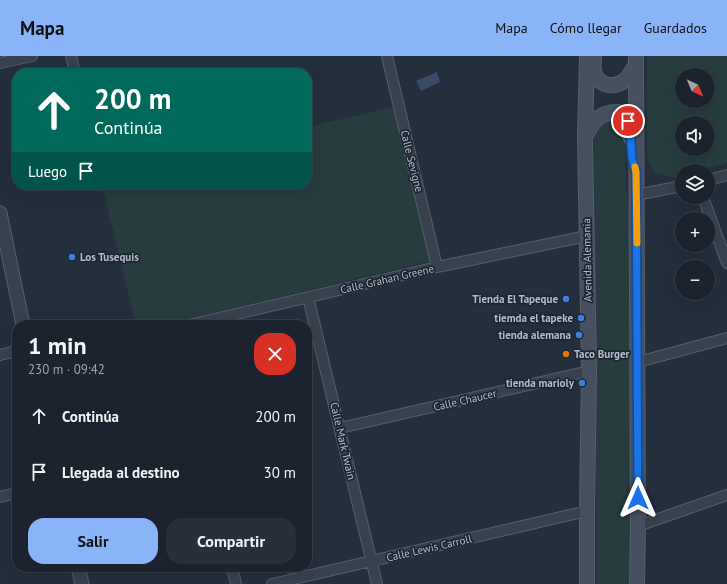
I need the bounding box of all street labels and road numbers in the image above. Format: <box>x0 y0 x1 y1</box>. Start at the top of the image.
street label: Calle Sevigne <box>398 129 427 194</box>
street label: Avenida Alemania <box>579 218 595 302</box>
street label: Calle Grahan Greene <box>339 261 436 297</box>
street label: Calle Chaucer <box>432 386 498 414</box>
street label: Calle Mark Twain <box>327 401 359 481</box>
street label: Calle Lewis Carroll <box>385 531 474 565</box>

